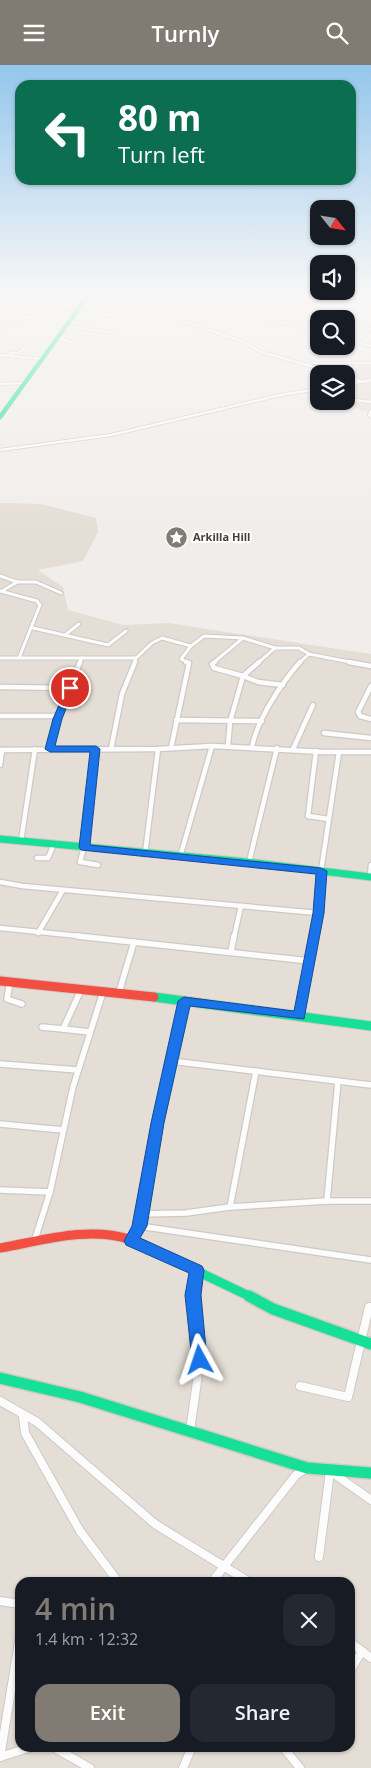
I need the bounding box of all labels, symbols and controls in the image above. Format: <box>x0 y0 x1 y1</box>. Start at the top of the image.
text: Turnly <box>152 18 219 48</box>
icon: menu <box>20 19 48 47</box>
icon: search <box>323 19 351 47</box>
text: 80 m <box>118 94 201 141</box>
icon: left <box>35 100 100 165</box>
text: Turn left <box>118 139 205 169</box>
north arrow <box>310 200 355 245</box>
map controls <box>310 200 355 410</box>
button: sound <box>310 255 355 300</box>
button: search <box>310 310 355 355</box>
button: layers <box>310 365 355 410</box>
place icon: Arkilla Hill <box>165 525 189 549</box>
place label: Arkilla Hill <box>193 529 250 544</box>
pin <box>49 667 91 709</box>
icon: arrive <box>56 674 84 702</box>
position arrow <box>173 1333 225 1385</box>
text: 4 min <box>35 1588 116 1629</box>
button: close <box>283 1594 335 1646</box>
text: 1.4 km · 12:32 <box>35 1628 138 1650</box>
button: Exit <box>35 1684 180 1742</box>
button: Share <box>190 1684 335 1742</box>

